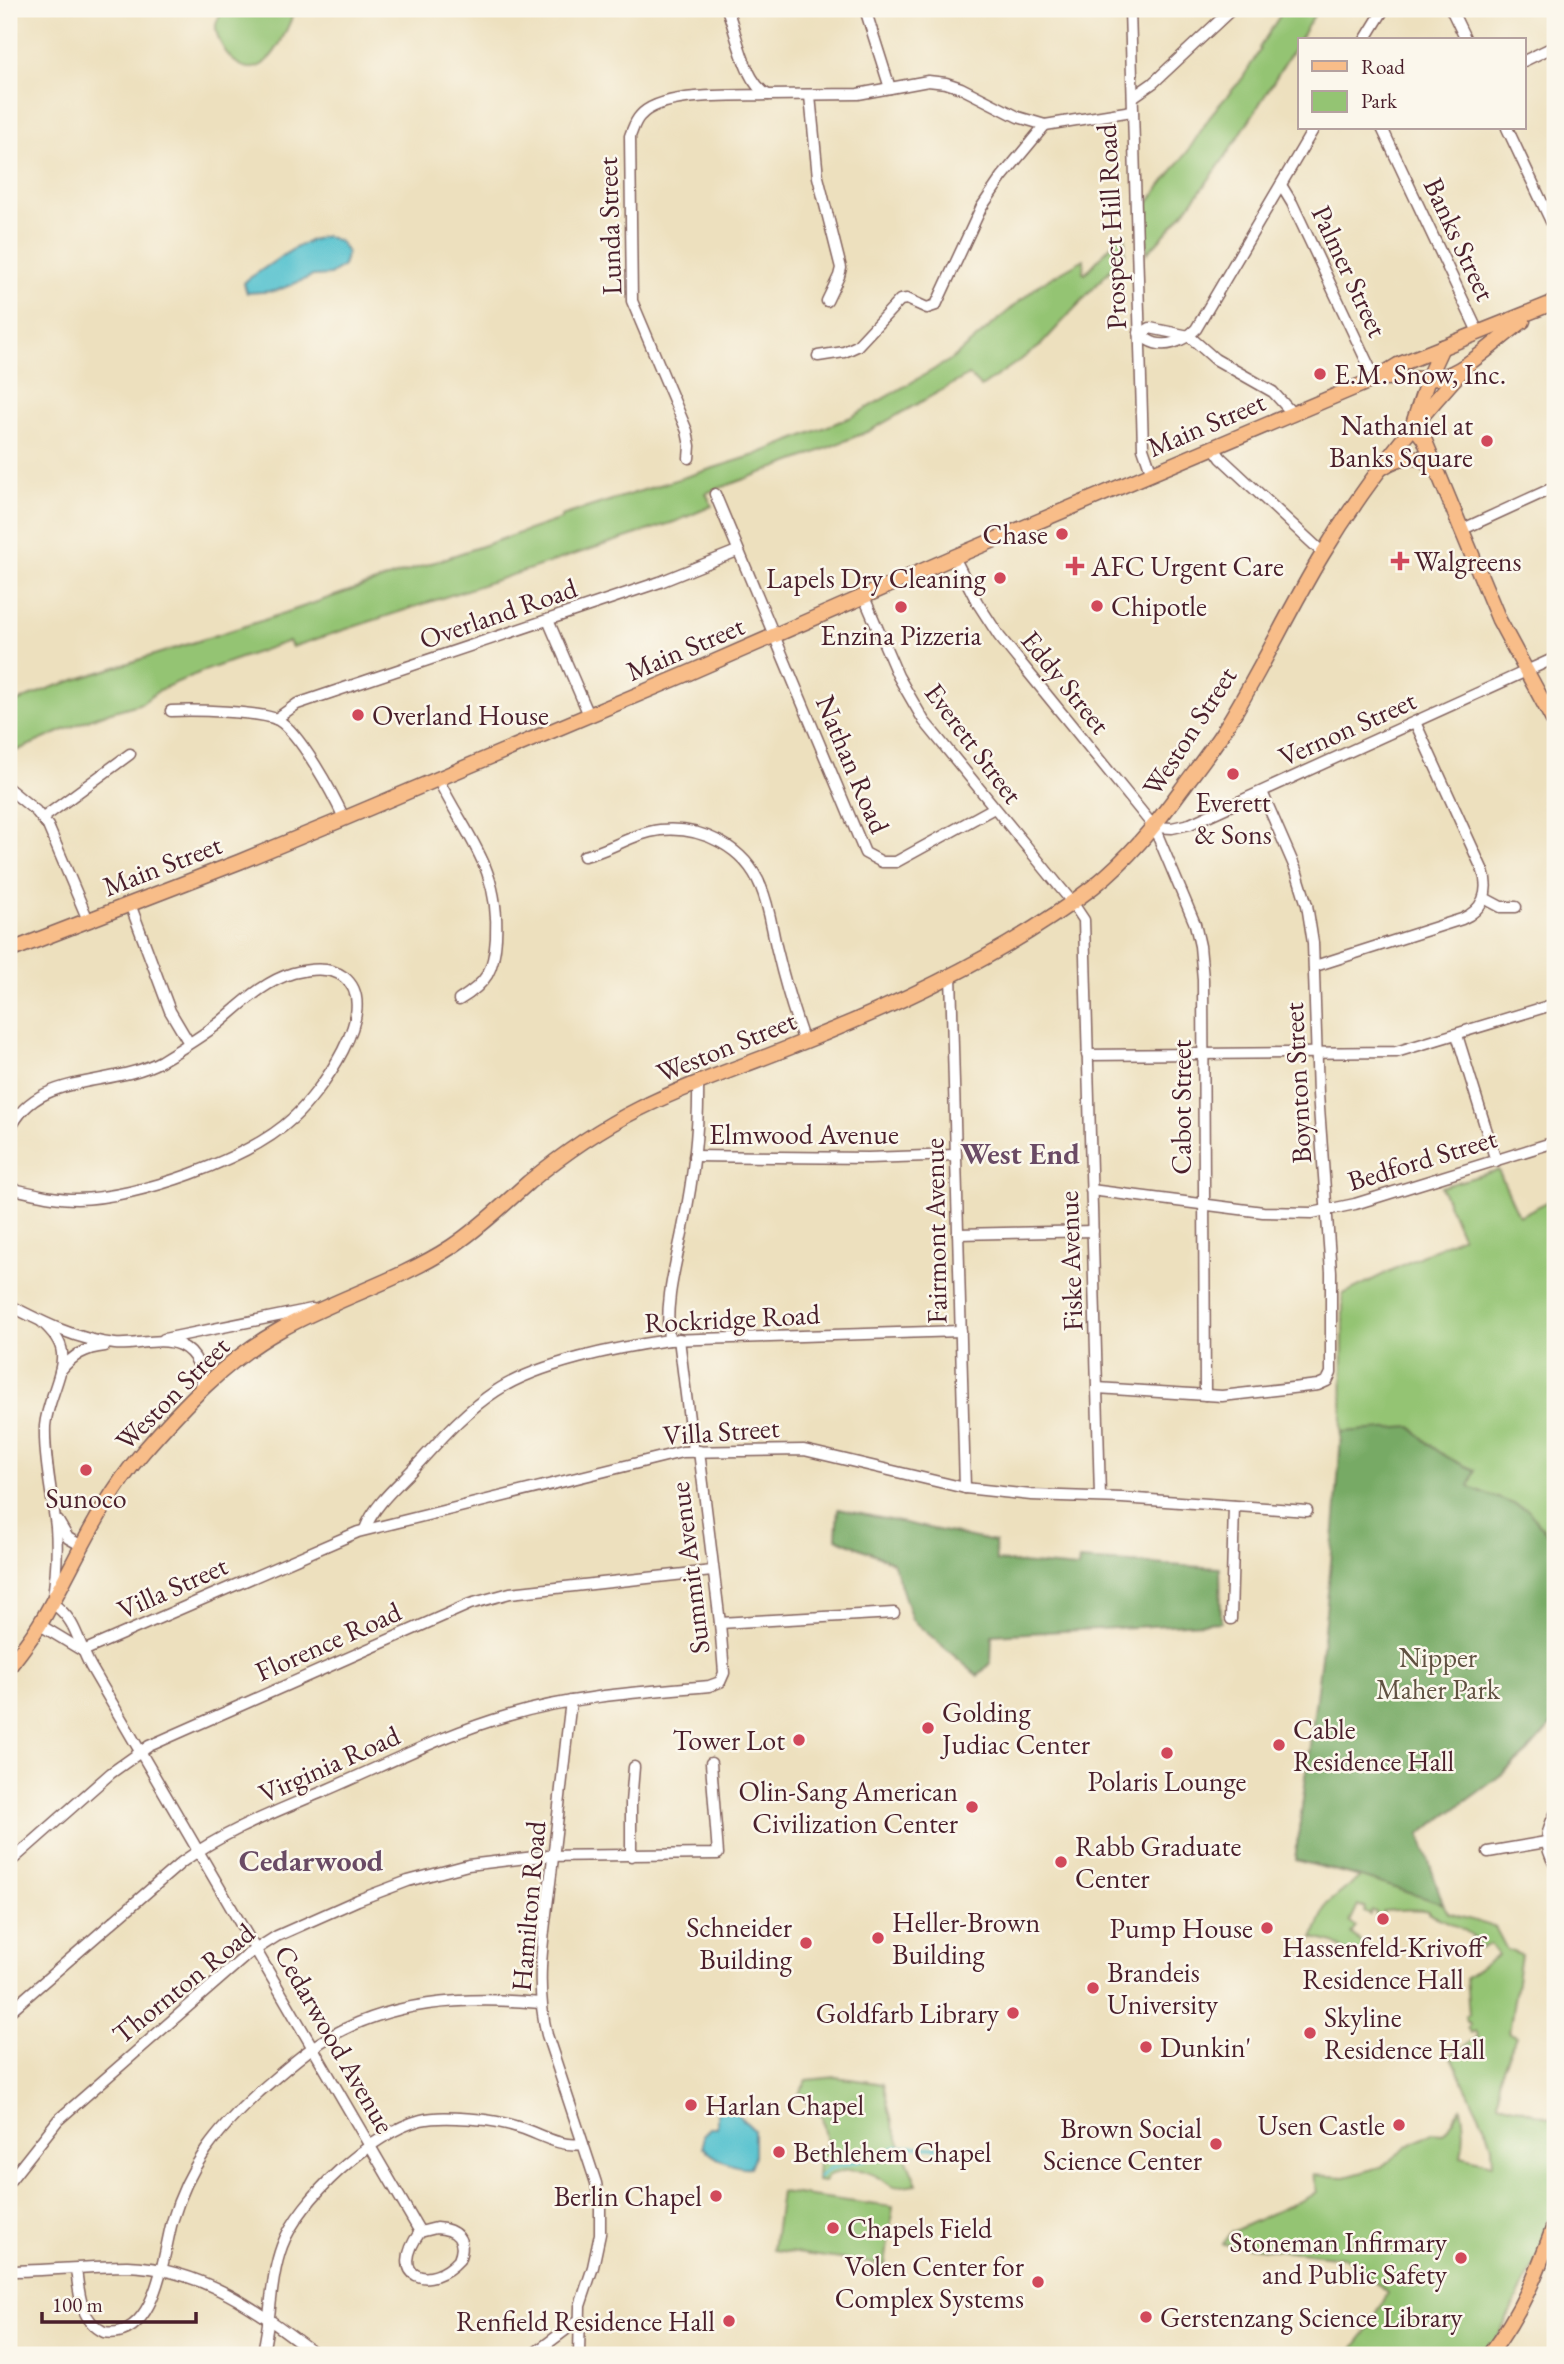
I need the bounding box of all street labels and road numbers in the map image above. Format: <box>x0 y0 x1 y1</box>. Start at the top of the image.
street label: Prospect Hill Road <box>1088 122 1134 331</box>
street label: Lunda Street <box>589 156 629 296</box>
street label: Banks Street <box>1416 172 1504 306</box>
street label: Palmer Street <box>1304 199 1396 343</box>
street label: Main Street <box>1142 383 1271 465</box>
street label: Overland Road <box>414 569 582 657</box>
street label: Main Street <box>621 607 750 689</box>
street label: Eddy Street <box>1013 623 1119 741</box>
street label: Weston Street <box>1134 659 1244 803</box>
street label: Everett Street <box>917 675 1031 811</box>
street label: Vernon Street <box>1273 682 1422 774</box>
street label: Nathan Road <box>808 689 899 839</box>
street label: Main Street <box>97 826 227 904</box>
street label: Boynton Street <box>1275 1001 1319 1164</box>
street label: Weston Street <box>651 1002 801 1090</box>
street label: Cabot Street <box>1163 1039 1199 1175</box>
street label: Elmwood Avenue <box>709 1116 899 1152</box>
street label: Bedford Street <box>1343 1119 1501 1199</box>
street label: Fairmont Avenue <box>915 1138 955 1324</box>
street label: Fiske Avenue <box>1050 1190 1090 1332</box>
street label: Rockridge Road <box>643 1295 822 1341</box>
street label: Weston Street <box>107 1328 237 1458</box>
street label: Villa Street <box>661 1409 781 1453</box>
street label: Summit Avenue <box>661 1480 717 1656</box>
street label: Villa Street <box>111 1547 233 1627</box>
street label: Florence Road <box>249 1593 407 1689</box>
street label: Virginia Road <box>253 1717 406 1811</box>
street label: Hamilton Road <box>503 1819 553 1993</box>
street label: Thornton Road <box>105 1914 262 2051</box>
street label: Cedarwood Avenue <box>267 1938 404 2140</box>

